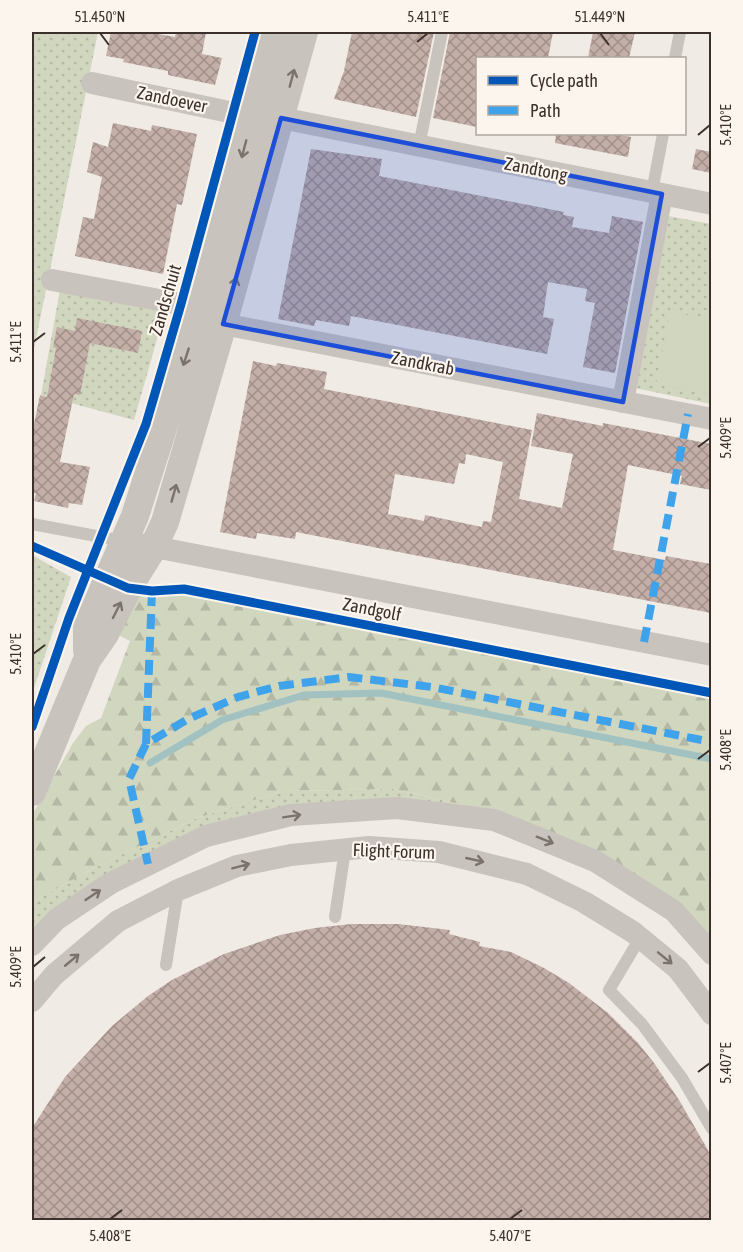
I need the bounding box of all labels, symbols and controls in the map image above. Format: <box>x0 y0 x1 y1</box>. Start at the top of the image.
text: 51.450°N <box>75 8 125 25</box>
text: 5.411°E <box>407 8 449 25</box>
text: 51.449°N <box>575 8 625 25</box>
legend <box>476 57 686 135</box>
one-way arrow <box>286 69 298 88</box>
text: Cycle path <box>530 70 598 91</box>
street label: Zandoever <box>135 81 210 117</box>
text: Path <box>530 100 561 121</box>
text: 5.410°E <box>717 104 734 146</box>
one-way arrow <box>238 139 249 158</box>
street label: Zandtong <box>503 153 570 185</box>
street label: Zandschuit <box>145 262 185 338</box>
one-way arrow <box>229 277 240 296</box>
text: 5.411°E <box>7 321 24 363</box>
one-way arrow <box>180 347 191 366</box>
street label: Zandkrab <box>390 347 456 379</box>
text: 5.409°E <box>717 417 734 459</box>
one-way arrow <box>169 484 180 503</box>
street label: Zandgolf <box>341 593 403 625</box>
one-way arrow <box>112 601 123 619</box>
text: 5.410°E <box>7 633 24 675</box>
text: 5.408°E <box>717 729 734 771</box>
one-way arrow <box>281 810 301 821</box>
one-way arrow <box>535 835 553 846</box>
street label: Flight Forum <box>352 839 436 863</box>
one-way arrow <box>465 855 485 866</box>
one-way arrow <box>231 859 250 871</box>
one-way arrow <box>84 889 100 901</box>
text: 5.409°E <box>7 946 24 988</box>
one-way arrow <box>657 952 673 965</box>
one-way arrow <box>64 953 80 966</box>
text: 5.407°E <box>717 1042 734 1084</box>
text: 5.408°E <box>89 1227 131 1244</box>
text: 5.407°E <box>489 1227 531 1244</box>

